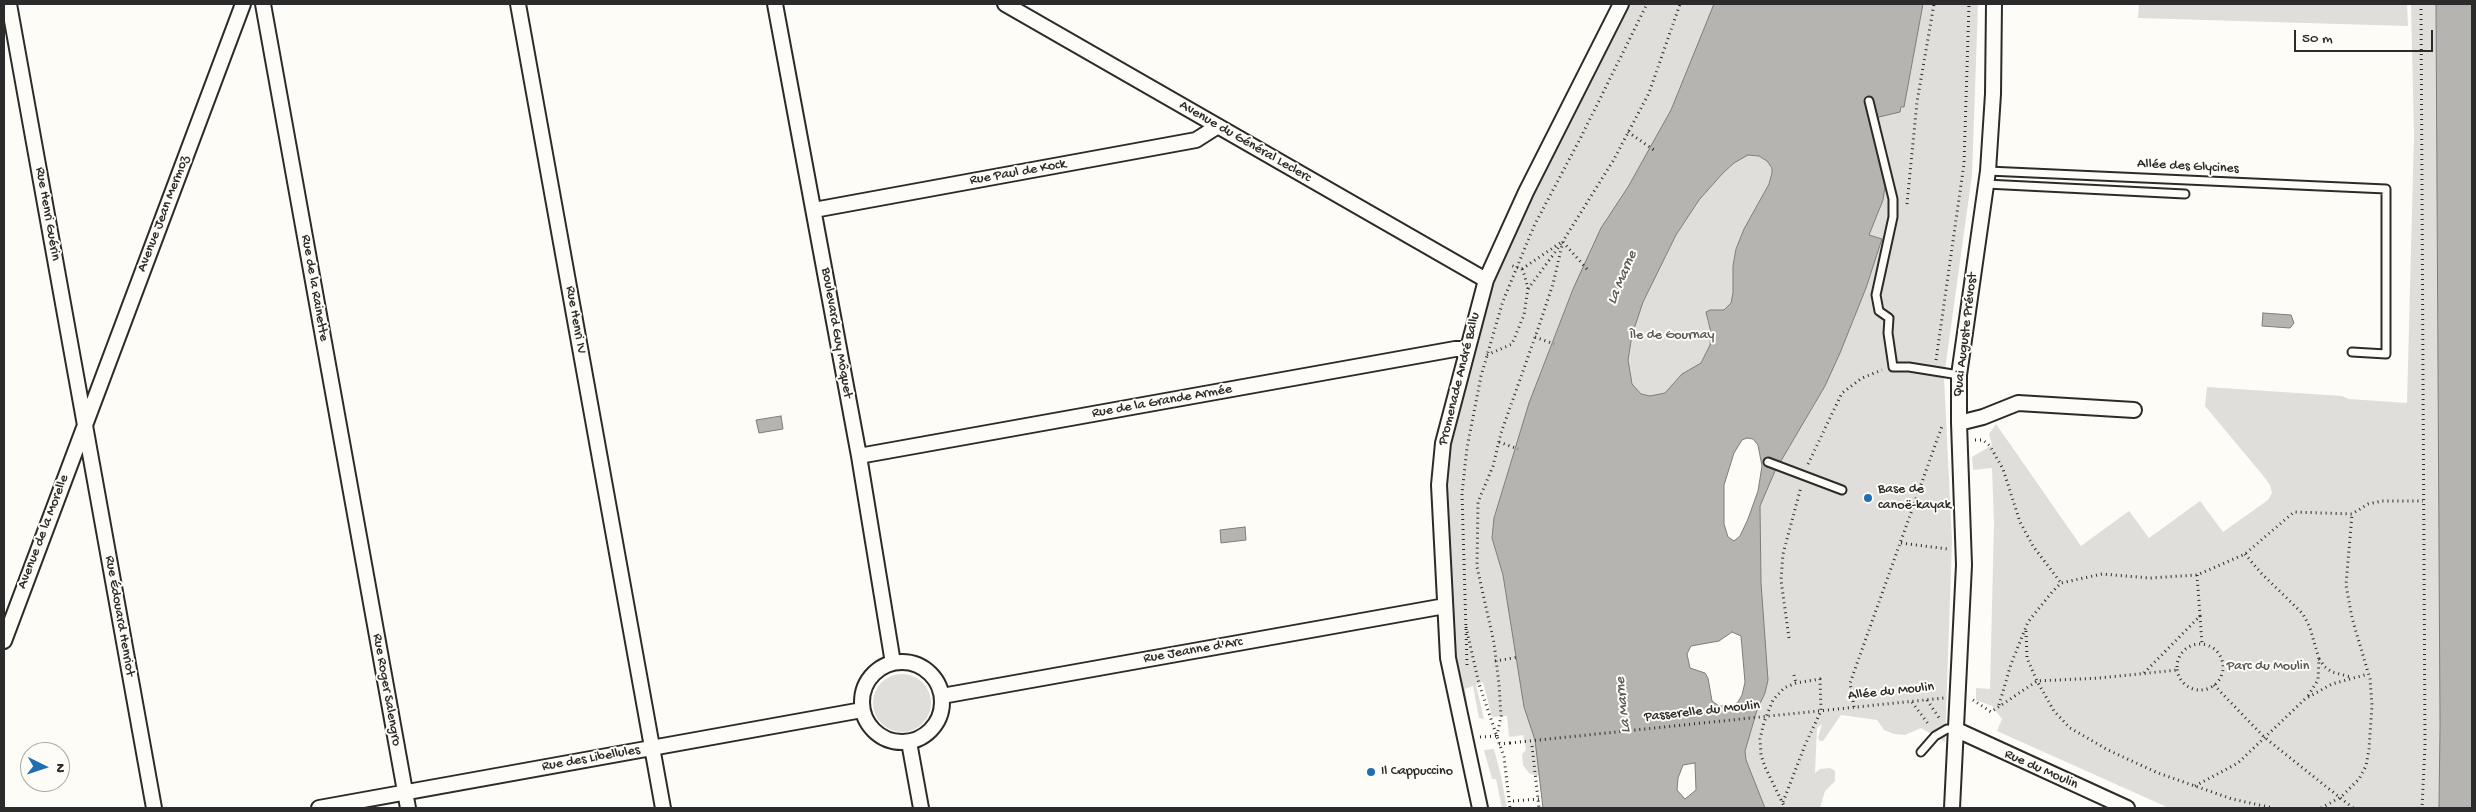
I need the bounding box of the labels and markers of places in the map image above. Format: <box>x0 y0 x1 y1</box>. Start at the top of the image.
place label: Base de canoë-kayak <box>1878 482 1951 514</box>
marker: Base de canoë-kayak <box>1862 492 1874 504</box>
place label: Il Cappuccino <box>1381 764 1453 780</box>
marker: Il Cappuccino <box>1365 766 1377 778</box>

